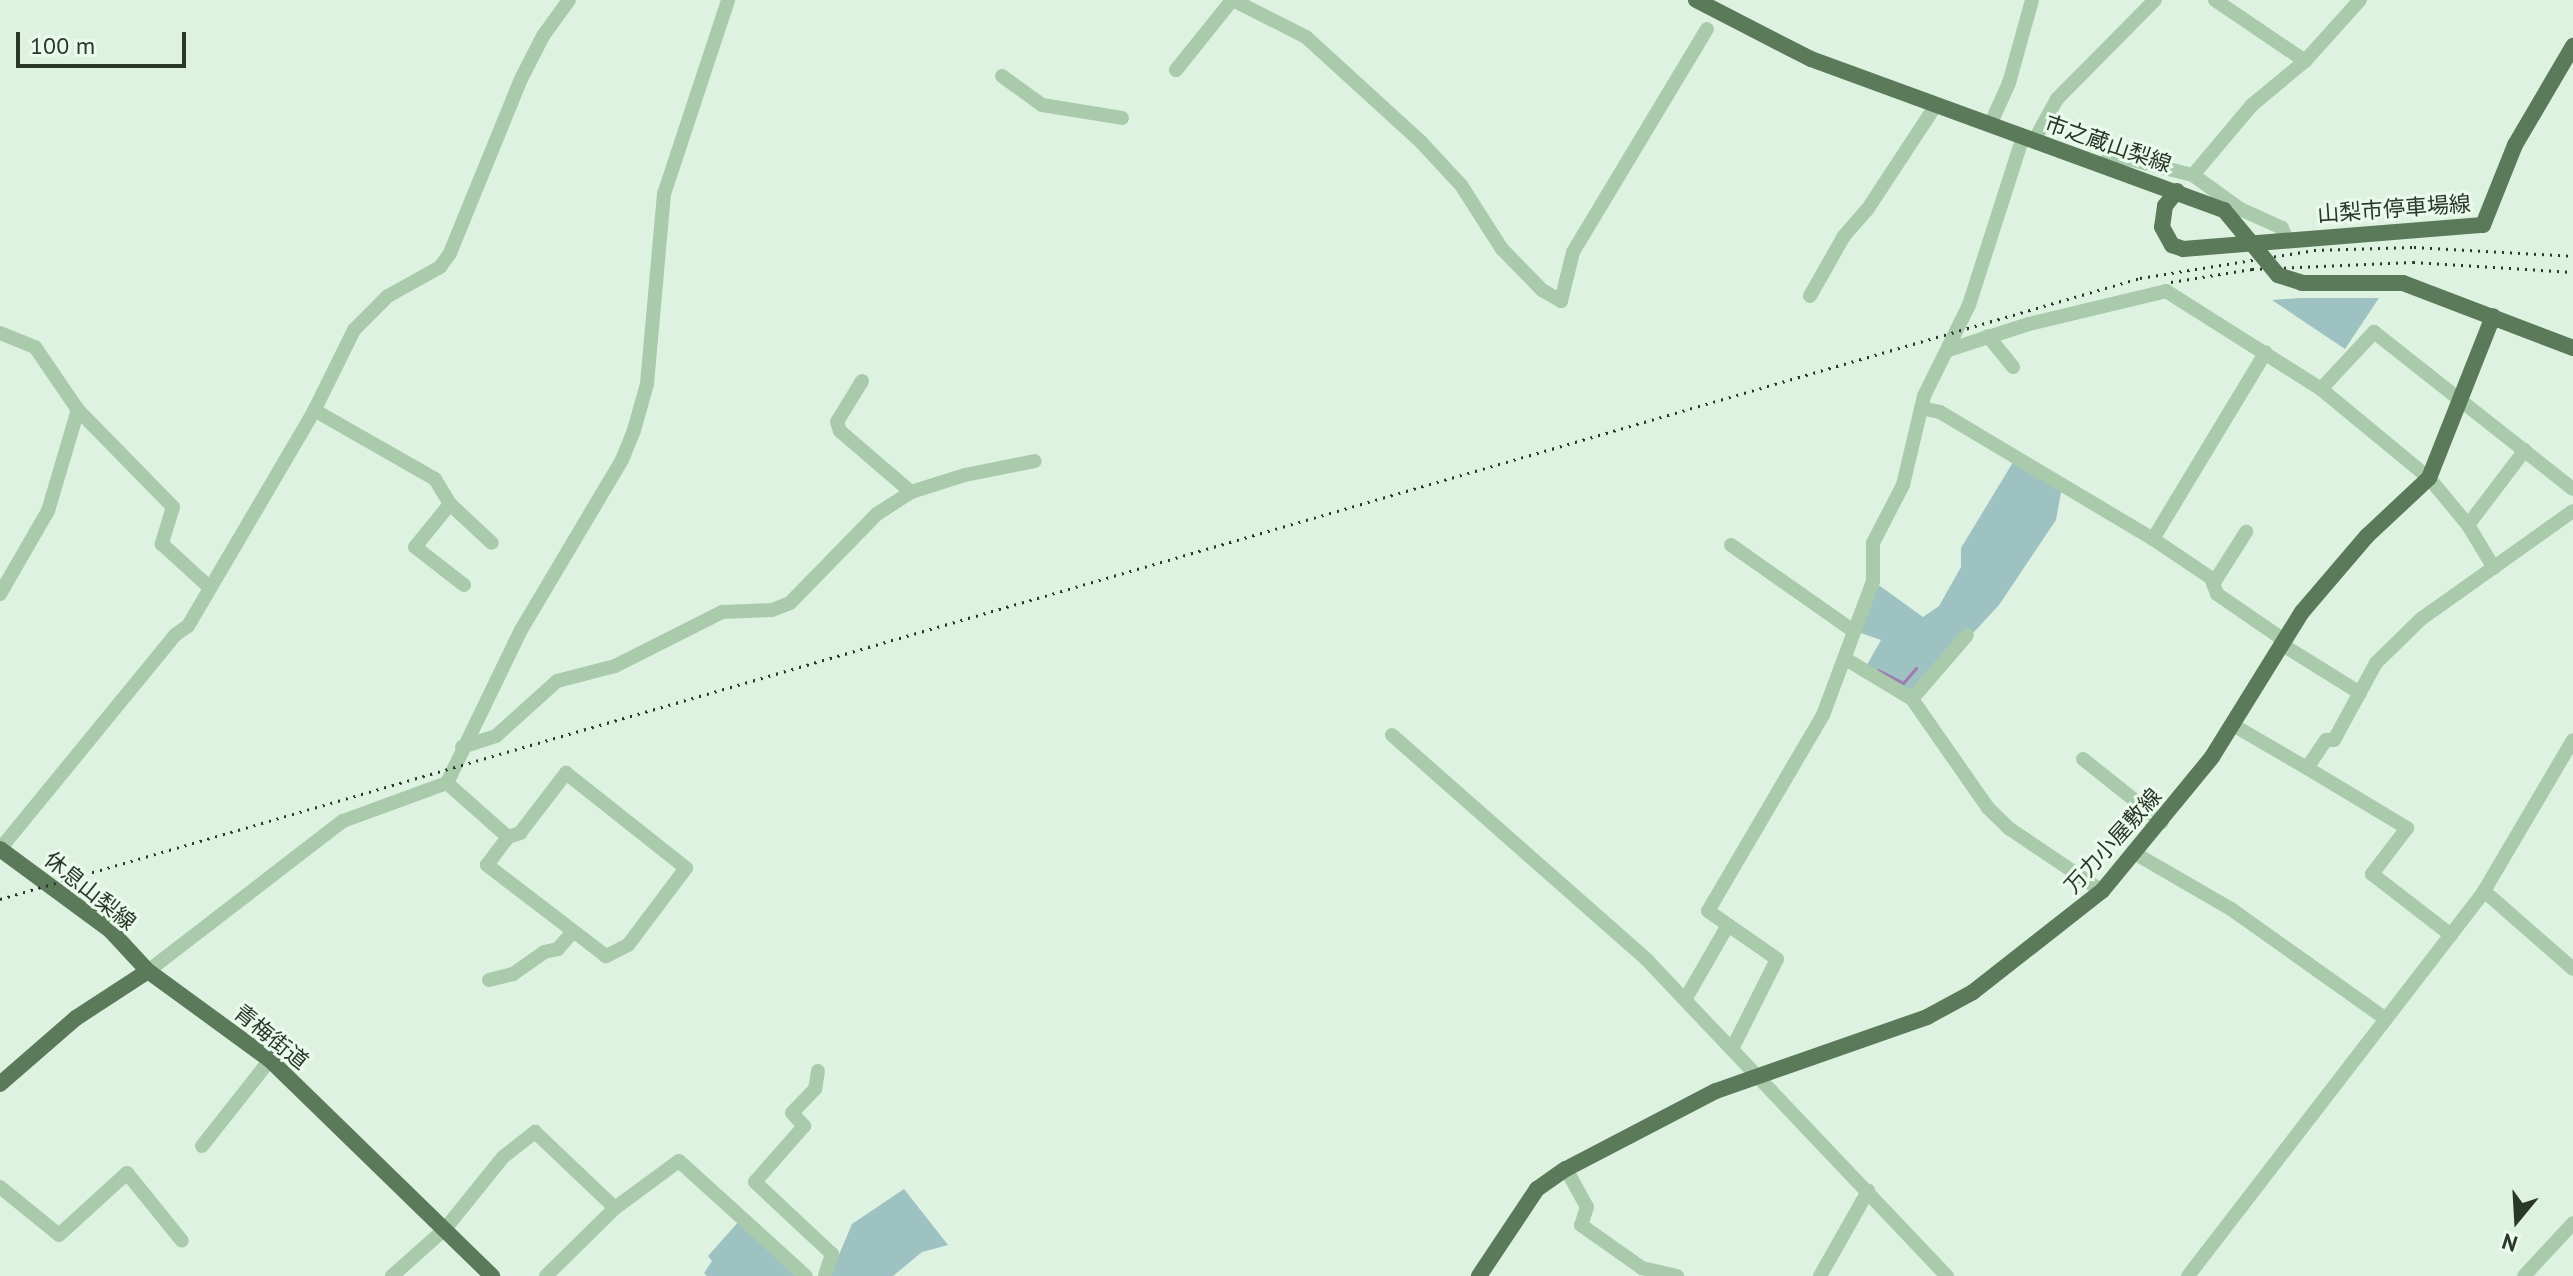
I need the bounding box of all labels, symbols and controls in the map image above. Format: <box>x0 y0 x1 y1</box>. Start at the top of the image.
scale bar <box>20 16 190 66</box>
text: 100 m <box>30 30 95 61</box>
street label: 市之蔵山梨線 <box>2041 110 2175 178</box>
street label: 山梨市停車場線 <box>2316 190 2472 228</box>
street label: 万力小屋敷線 <box>2059 783 2167 899</box>
street label: 休息山梨線 <box>39 846 141 936</box>
street label: 青梅街道 <box>228 999 314 1075</box>
north arrow <box>2477 1180 2557 1260</box>
text: N <box>2498 1227 2521 1258</box>

